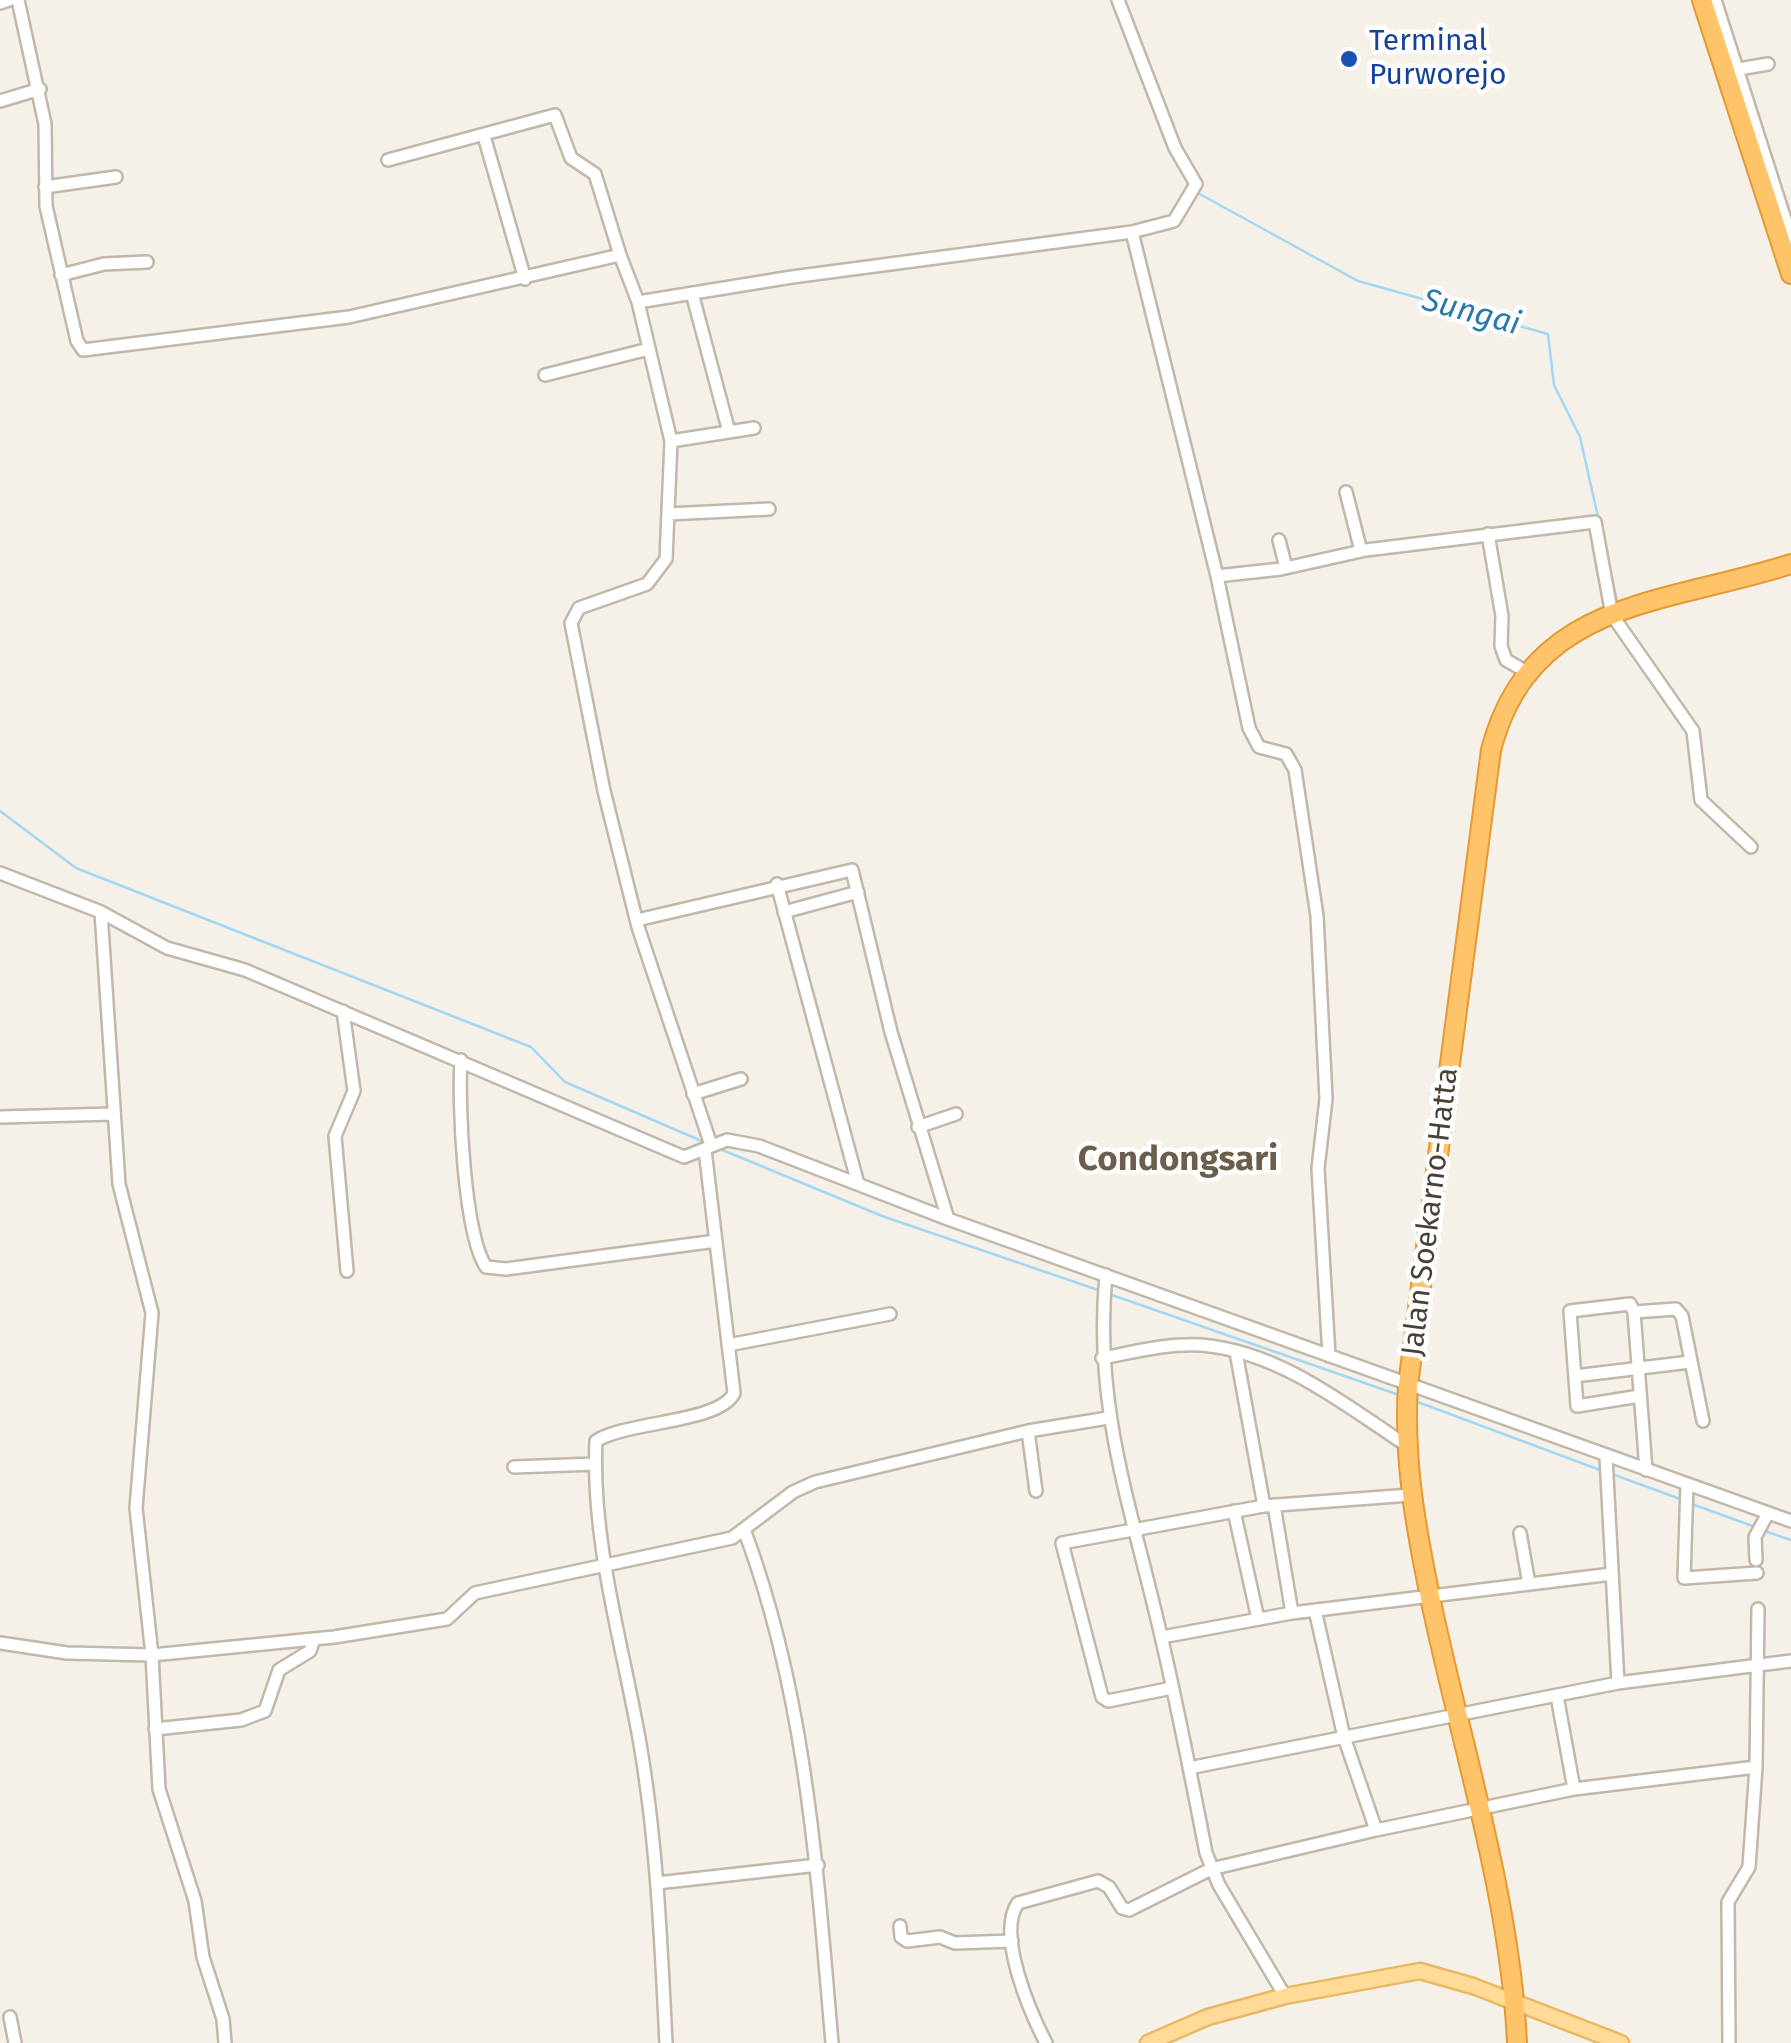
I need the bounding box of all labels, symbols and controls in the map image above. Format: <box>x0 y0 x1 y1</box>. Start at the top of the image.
place label: Terminal Purworejo <box>1369 24 1507 94</box>
marker: Terminal Purworejo <box>1338 48 1360 70</box>
water label: Sungai <box>1418 282 1524 344</box>
street label: Jalan Soekarno-Hatta <box>1395 1066 1467 1358</box>
district label: Condongsari <box>1078 1139 1278 1181</box>

